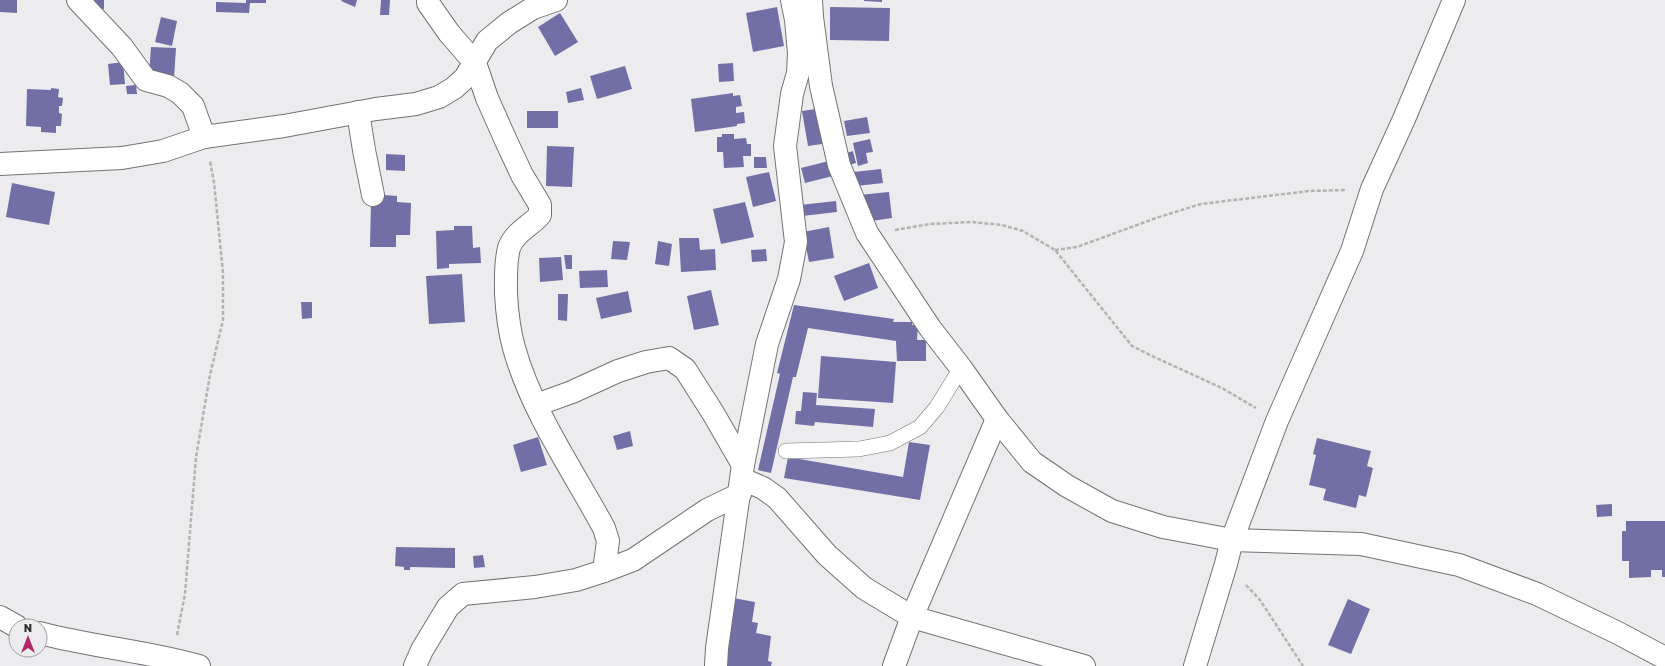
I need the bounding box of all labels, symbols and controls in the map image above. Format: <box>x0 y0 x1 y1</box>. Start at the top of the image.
north arrow <box>8 618 48 658</box>
text: N <box>24 621 32 634</box>

